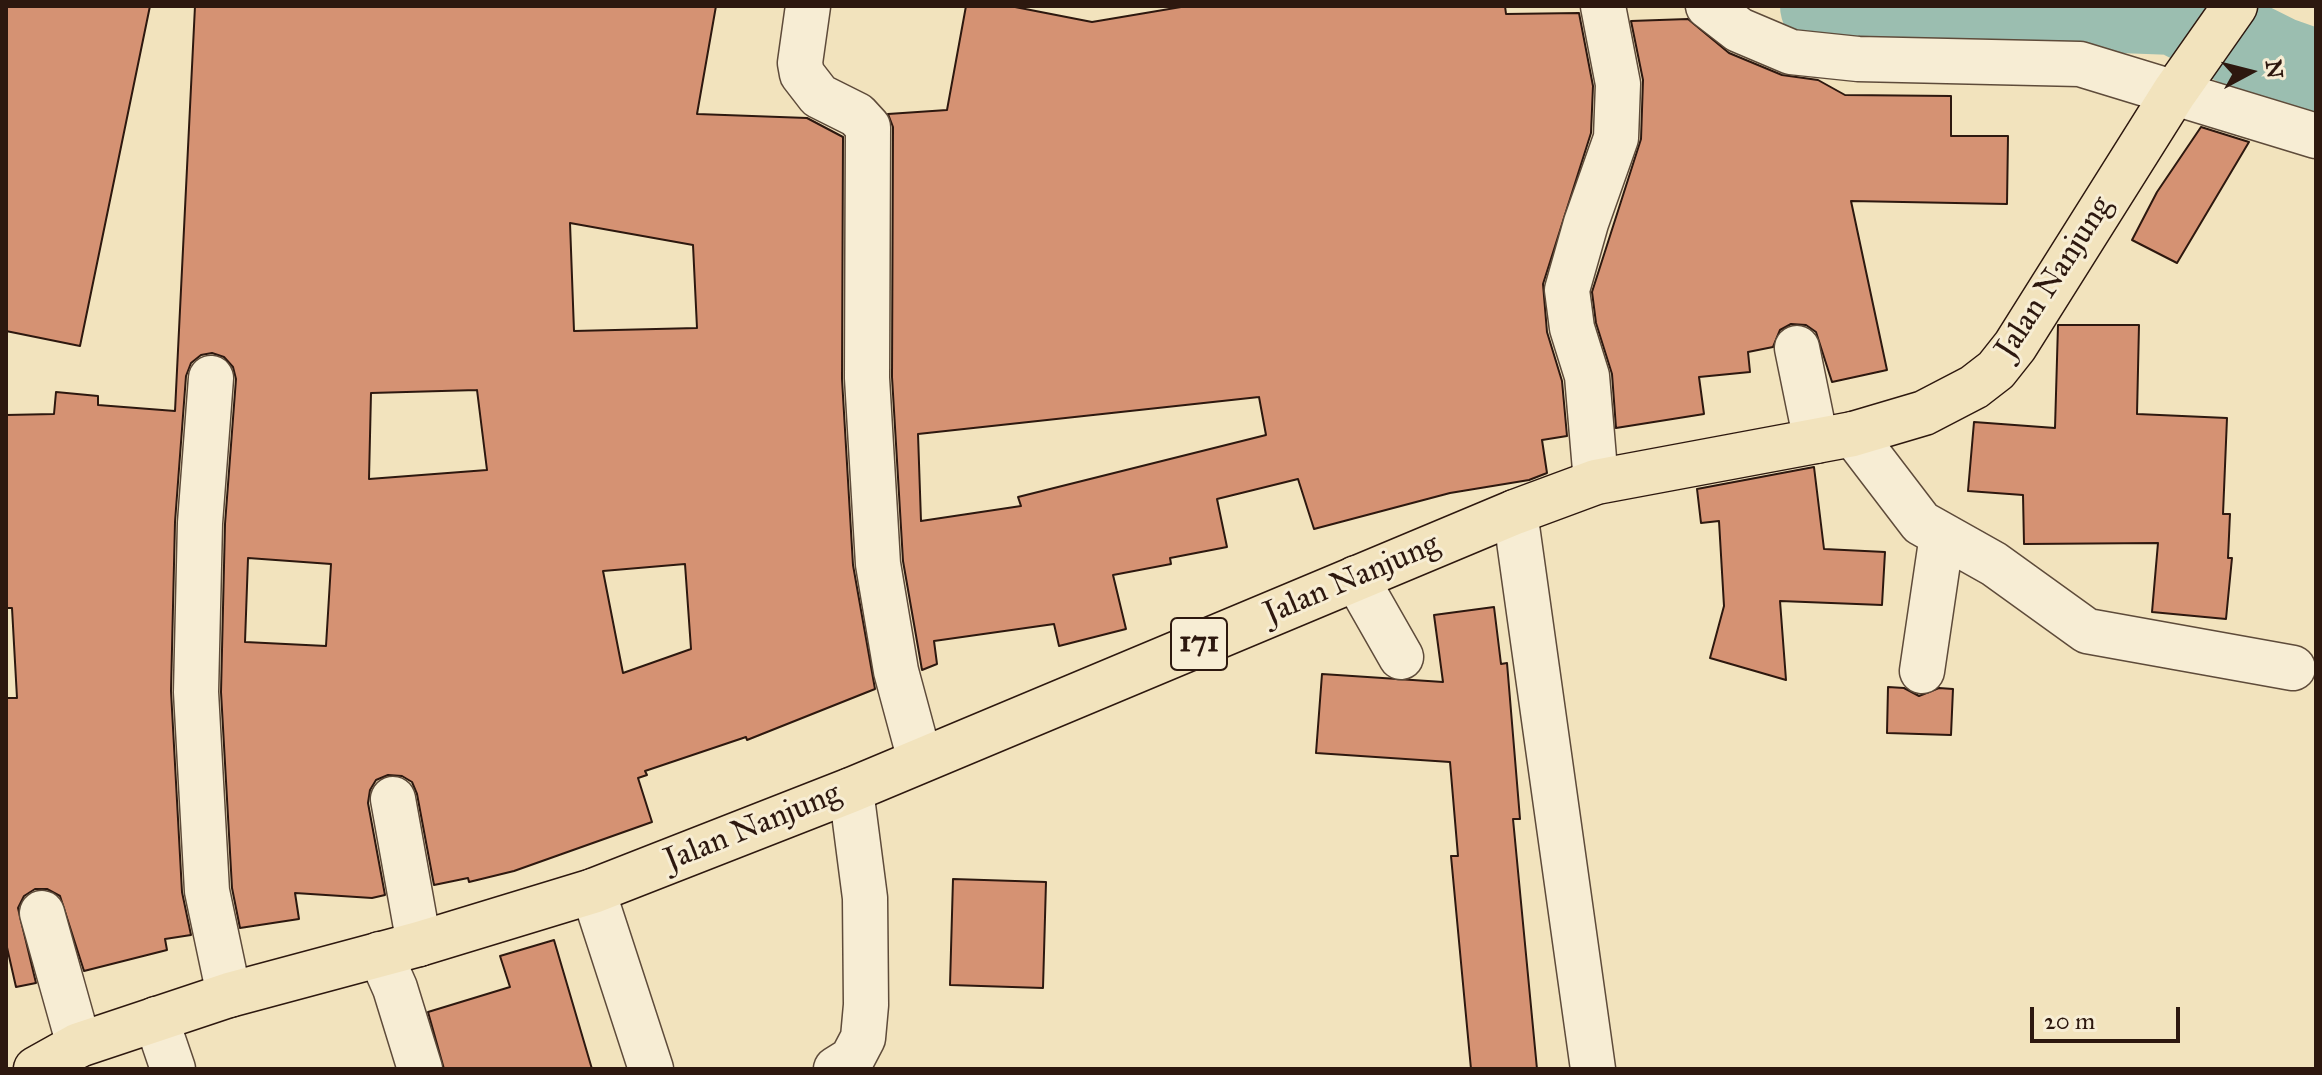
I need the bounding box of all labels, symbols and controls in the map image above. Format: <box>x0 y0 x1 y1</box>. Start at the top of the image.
north arrow <box>2210 32 2290 112</box>
text: N <box>2260 58 2289 80</box>
street label: Jalan Nanjung <box>1988 189 2122 367</box>
street label: Jalan Nanjung <box>1259 526 1445 634</box>
road number: 171 <box>1171 618 1227 670</box>
street label: Jalan Nanjung <box>659 775 847 881</box>
scale bar <box>2034 991 2184 1041</box>
text: 20 m <box>2044 1006 2095 1036</box>

